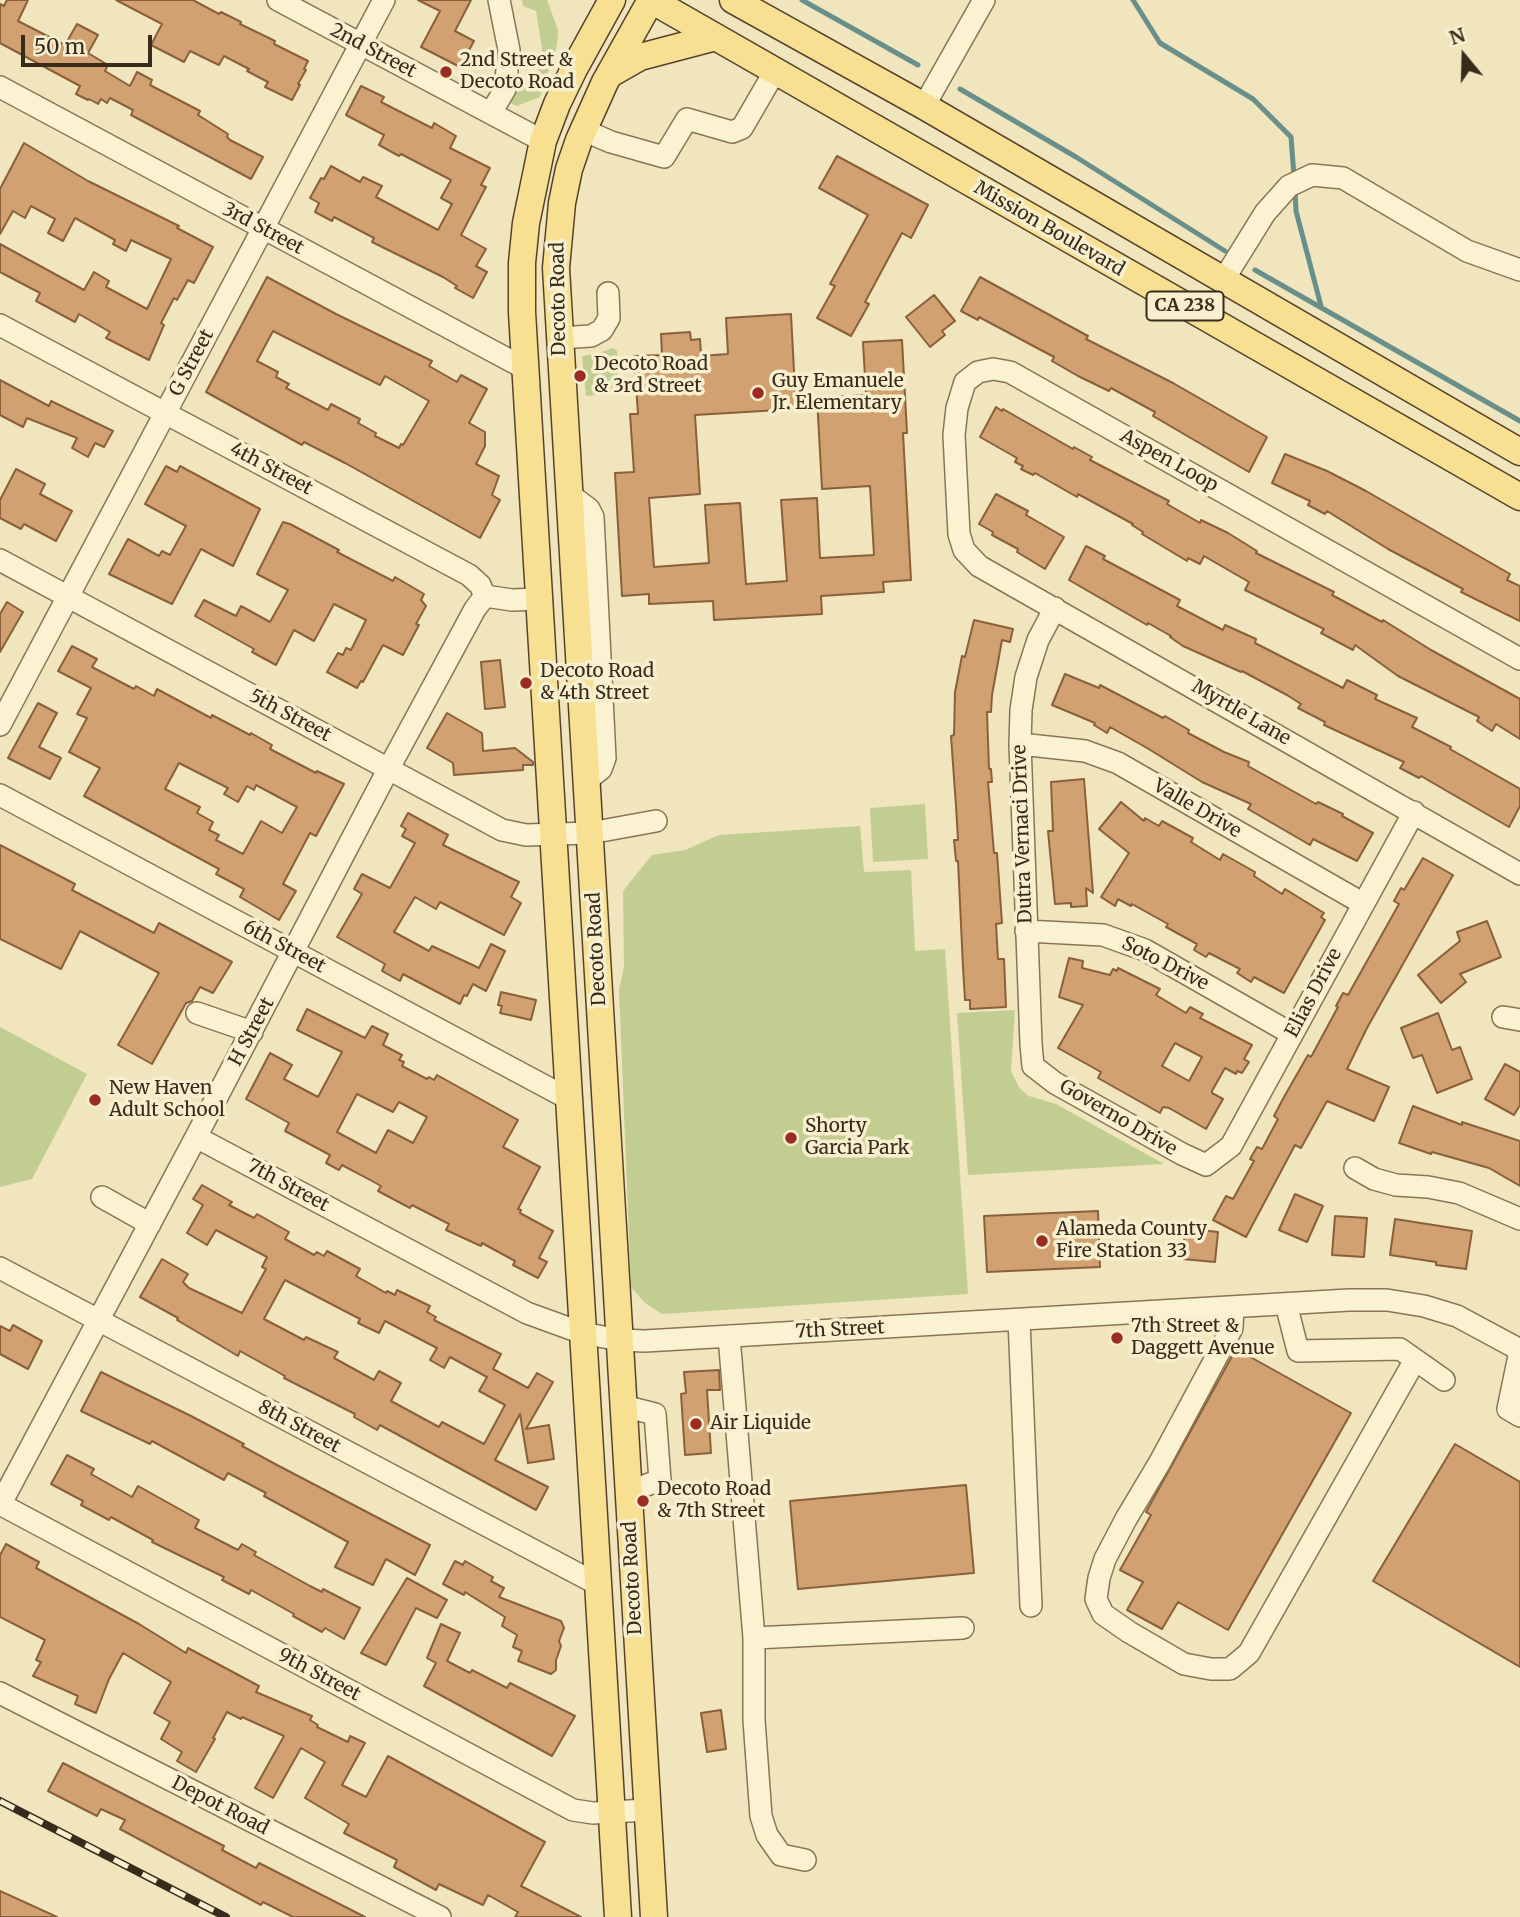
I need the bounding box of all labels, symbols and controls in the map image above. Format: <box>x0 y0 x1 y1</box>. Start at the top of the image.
street label: 2nd Street <box>326 19 420 83</box>
scale bar <box>24 21 156 65</box>
north arrow <box>1429 21 1499 91</box>
text: N <box>1446 22 1468 50</box>
text: 50 m <box>34 33 85 60</box>
place label: 2nd Street & Decoto Road <box>460 50 574 94</box>
marker: 2nd Street & Decoto Road <box>438 64 454 80</box>
street label: Mission Boulevard <box>970 177 1128 281</box>
street label: 3rd Street <box>218 198 308 260</box>
street label: Decoto Road <box>547 242 571 356</box>
road number: CA 238 <box>1146 292 1224 320</box>
street label: G Street <box>165 326 219 400</box>
place label: Decoto Road & 3rd Street <box>594 354 708 398</box>
marker: Decoto Road & 3rd Street <box>572 368 588 384</box>
place label: Guy Emanuele Jr. Elementary <box>772 371 904 415</box>
marker: Guy Emanuele Jr. Elementary <box>750 385 766 401</box>
street label: Aspen Loop <box>1116 425 1222 497</box>
street label: 4th Street <box>226 438 316 500</box>
place label: Decoto Road & 4th Street <box>540 661 654 705</box>
marker: Decoto Road & 4th Street <box>518 675 534 691</box>
street label: Myrtle Lane <box>1187 676 1295 750</box>
street label: 5th Street <box>245 685 335 747</box>
street label: Dutra Vernaci Drive <box>1008 744 1038 924</box>
street label: Valle Drive <box>1149 775 1245 843</box>
street label: Decoto Road <box>583 891 611 1007</box>
street label: 6th Street <box>239 916 329 978</box>
street label: Soto Drive <box>1118 932 1212 996</box>
street label: Elias Drive <box>1281 945 1347 1041</box>
street label: H Street <box>225 994 279 1070</box>
street label: Governo Drive <box>1055 1075 1181 1161</box>
place label: New Haven Adult School <box>109 1078 225 1122</box>
marker: New Haven Adult School <box>87 1092 103 1108</box>
place label: Shorty Garcia Park <box>805 1116 910 1160</box>
marker: Shorty Garcia Park <box>783 1130 799 1146</box>
street label: 7th Street <box>243 1155 333 1217</box>
place label: Alameda County Fire Station 33 <box>1056 1219 1207 1263</box>
marker: Alameda County Fire Station 33 <box>1034 1233 1050 1249</box>
street label: 7th Street <box>795 1316 885 1344</box>
place label: 7th Street & Daggett Avenue <box>1131 1316 1274 1360</box>
marker: 7th Street & Daggett Avenue <box>1109 1330 1125 1346</box>
street label: 8th Street <box>254 1396 344 1458</box>
place label: Air Liquide <box>710 1413 811 1435</box>
marker: Air Liquide <box>688 1416 704 1432</box>
place label: Decoto Road & 7th Street <box>657 1479 771 1523</box>
marker: Decoto Road & 7th Street <box>635 1493 651 1509</box>
street label: Decoto Road <box>619 1520 647 1636</box>
street label: 9th Street <box>274 1644 364 1706</box>
street label: Depot Road <box>168 1772 272 1840</box>

